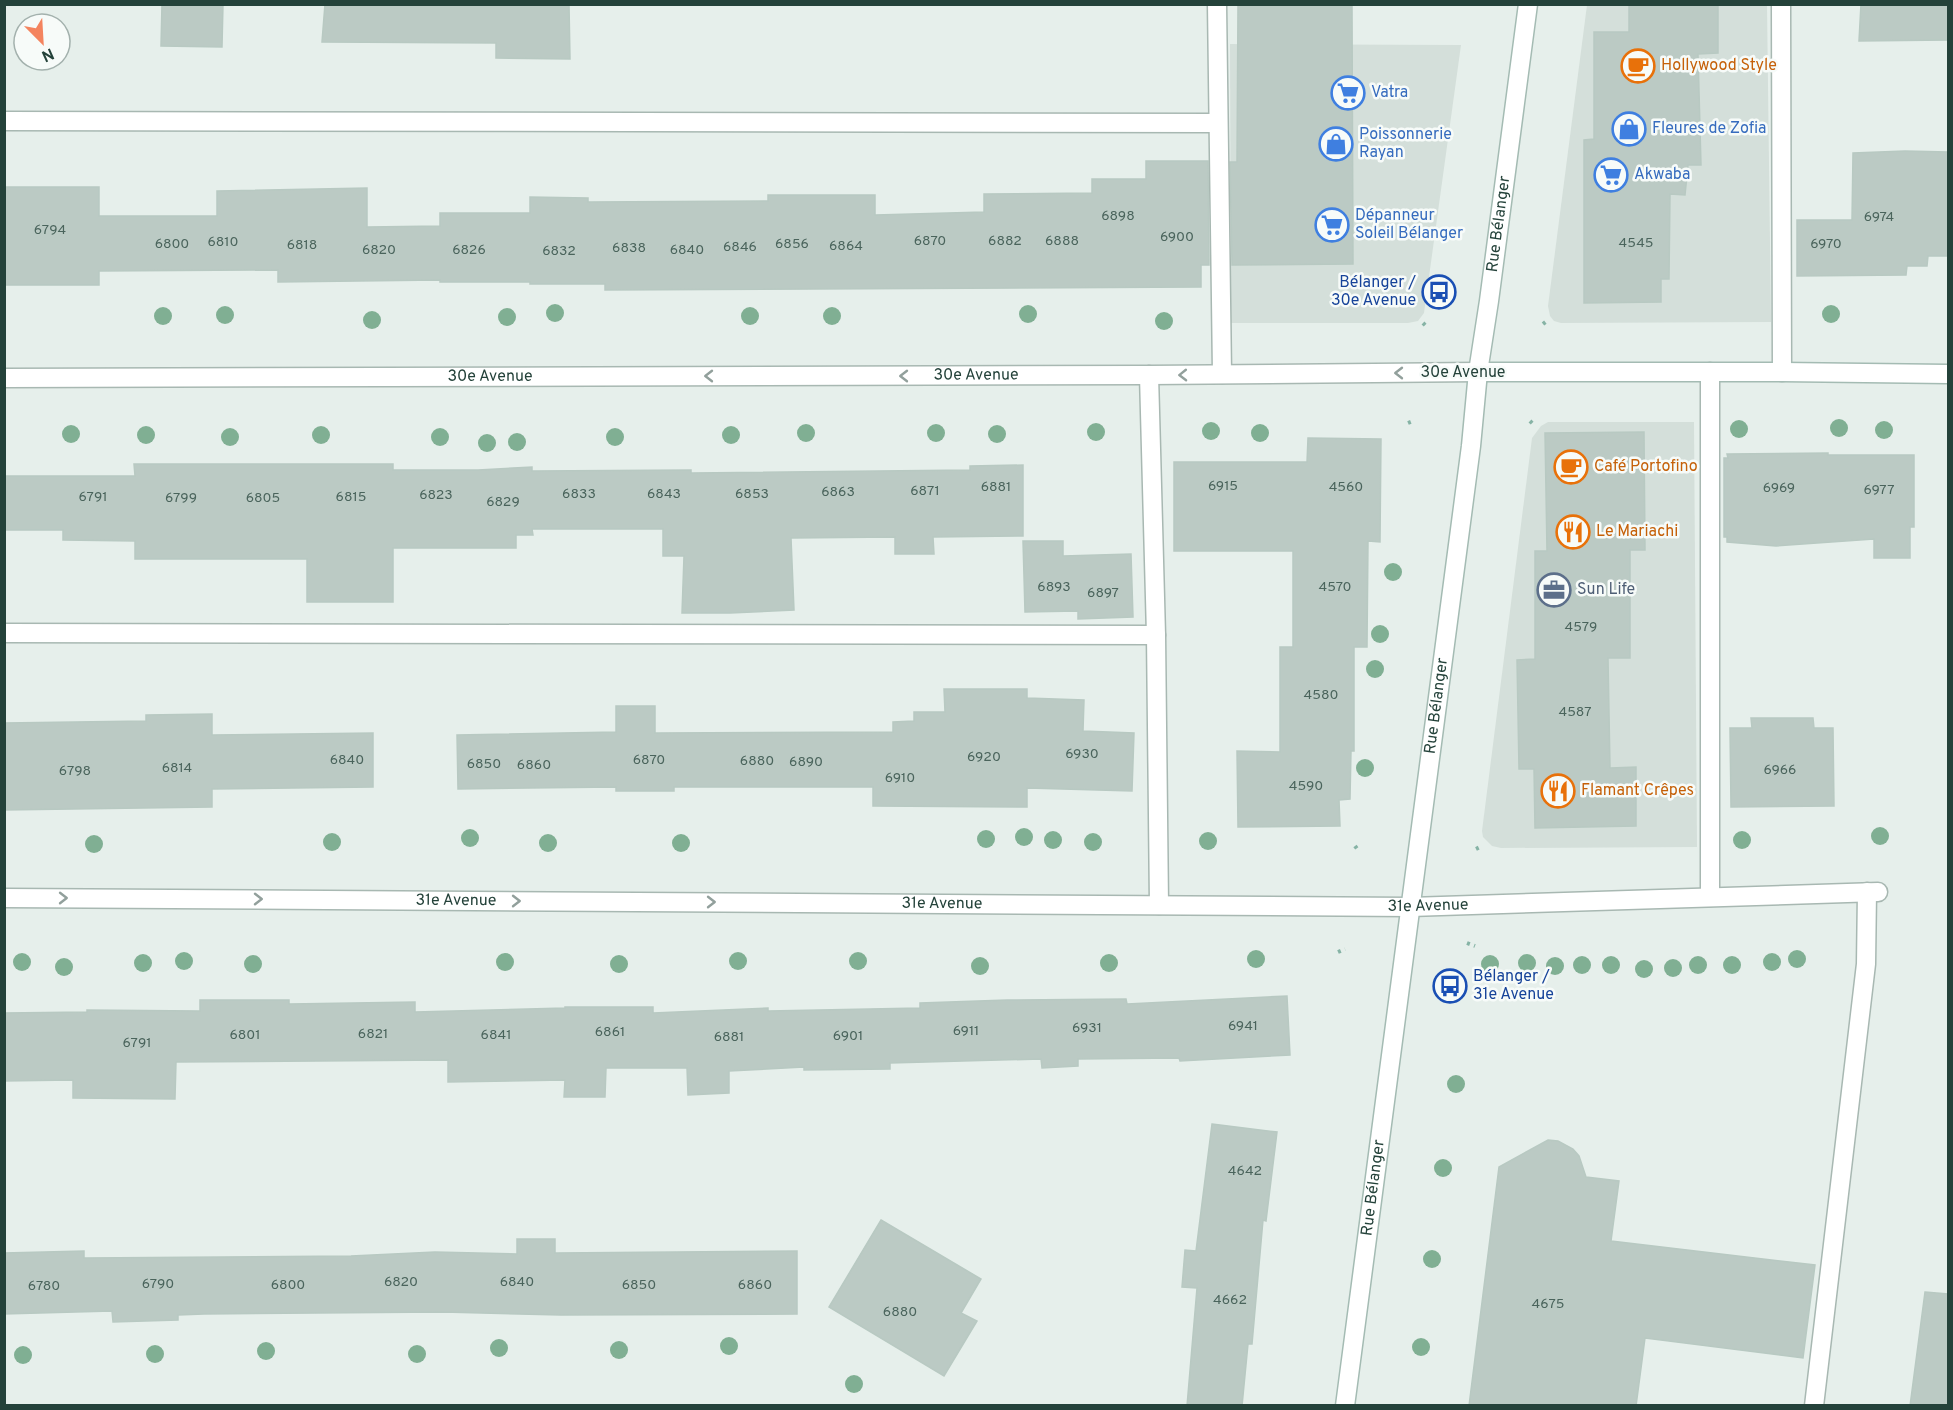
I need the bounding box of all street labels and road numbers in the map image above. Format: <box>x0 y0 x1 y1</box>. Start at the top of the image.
street label: Rue Bélanger <box>1483 175 1515 273</box>
street label: 30e Avenue <box>1421 363 1505 383</box>
street label: 30e Avenue <box>933 365 1019 386</box>
street label: 30e Avenue <box>447 367 533 387</box>
street label: Rue Bélanger <box>1421 657 1453 755</box>
street label: 31e Avenue <box>415 891 496 911</box>
street label: 31e Avenue <box>901 894 982 914</box>
street label: 31e Avenue <box>1387 895 1469 917</box>
street label: Rue Bélanger <box>1357 1138 1390 1237</box>

